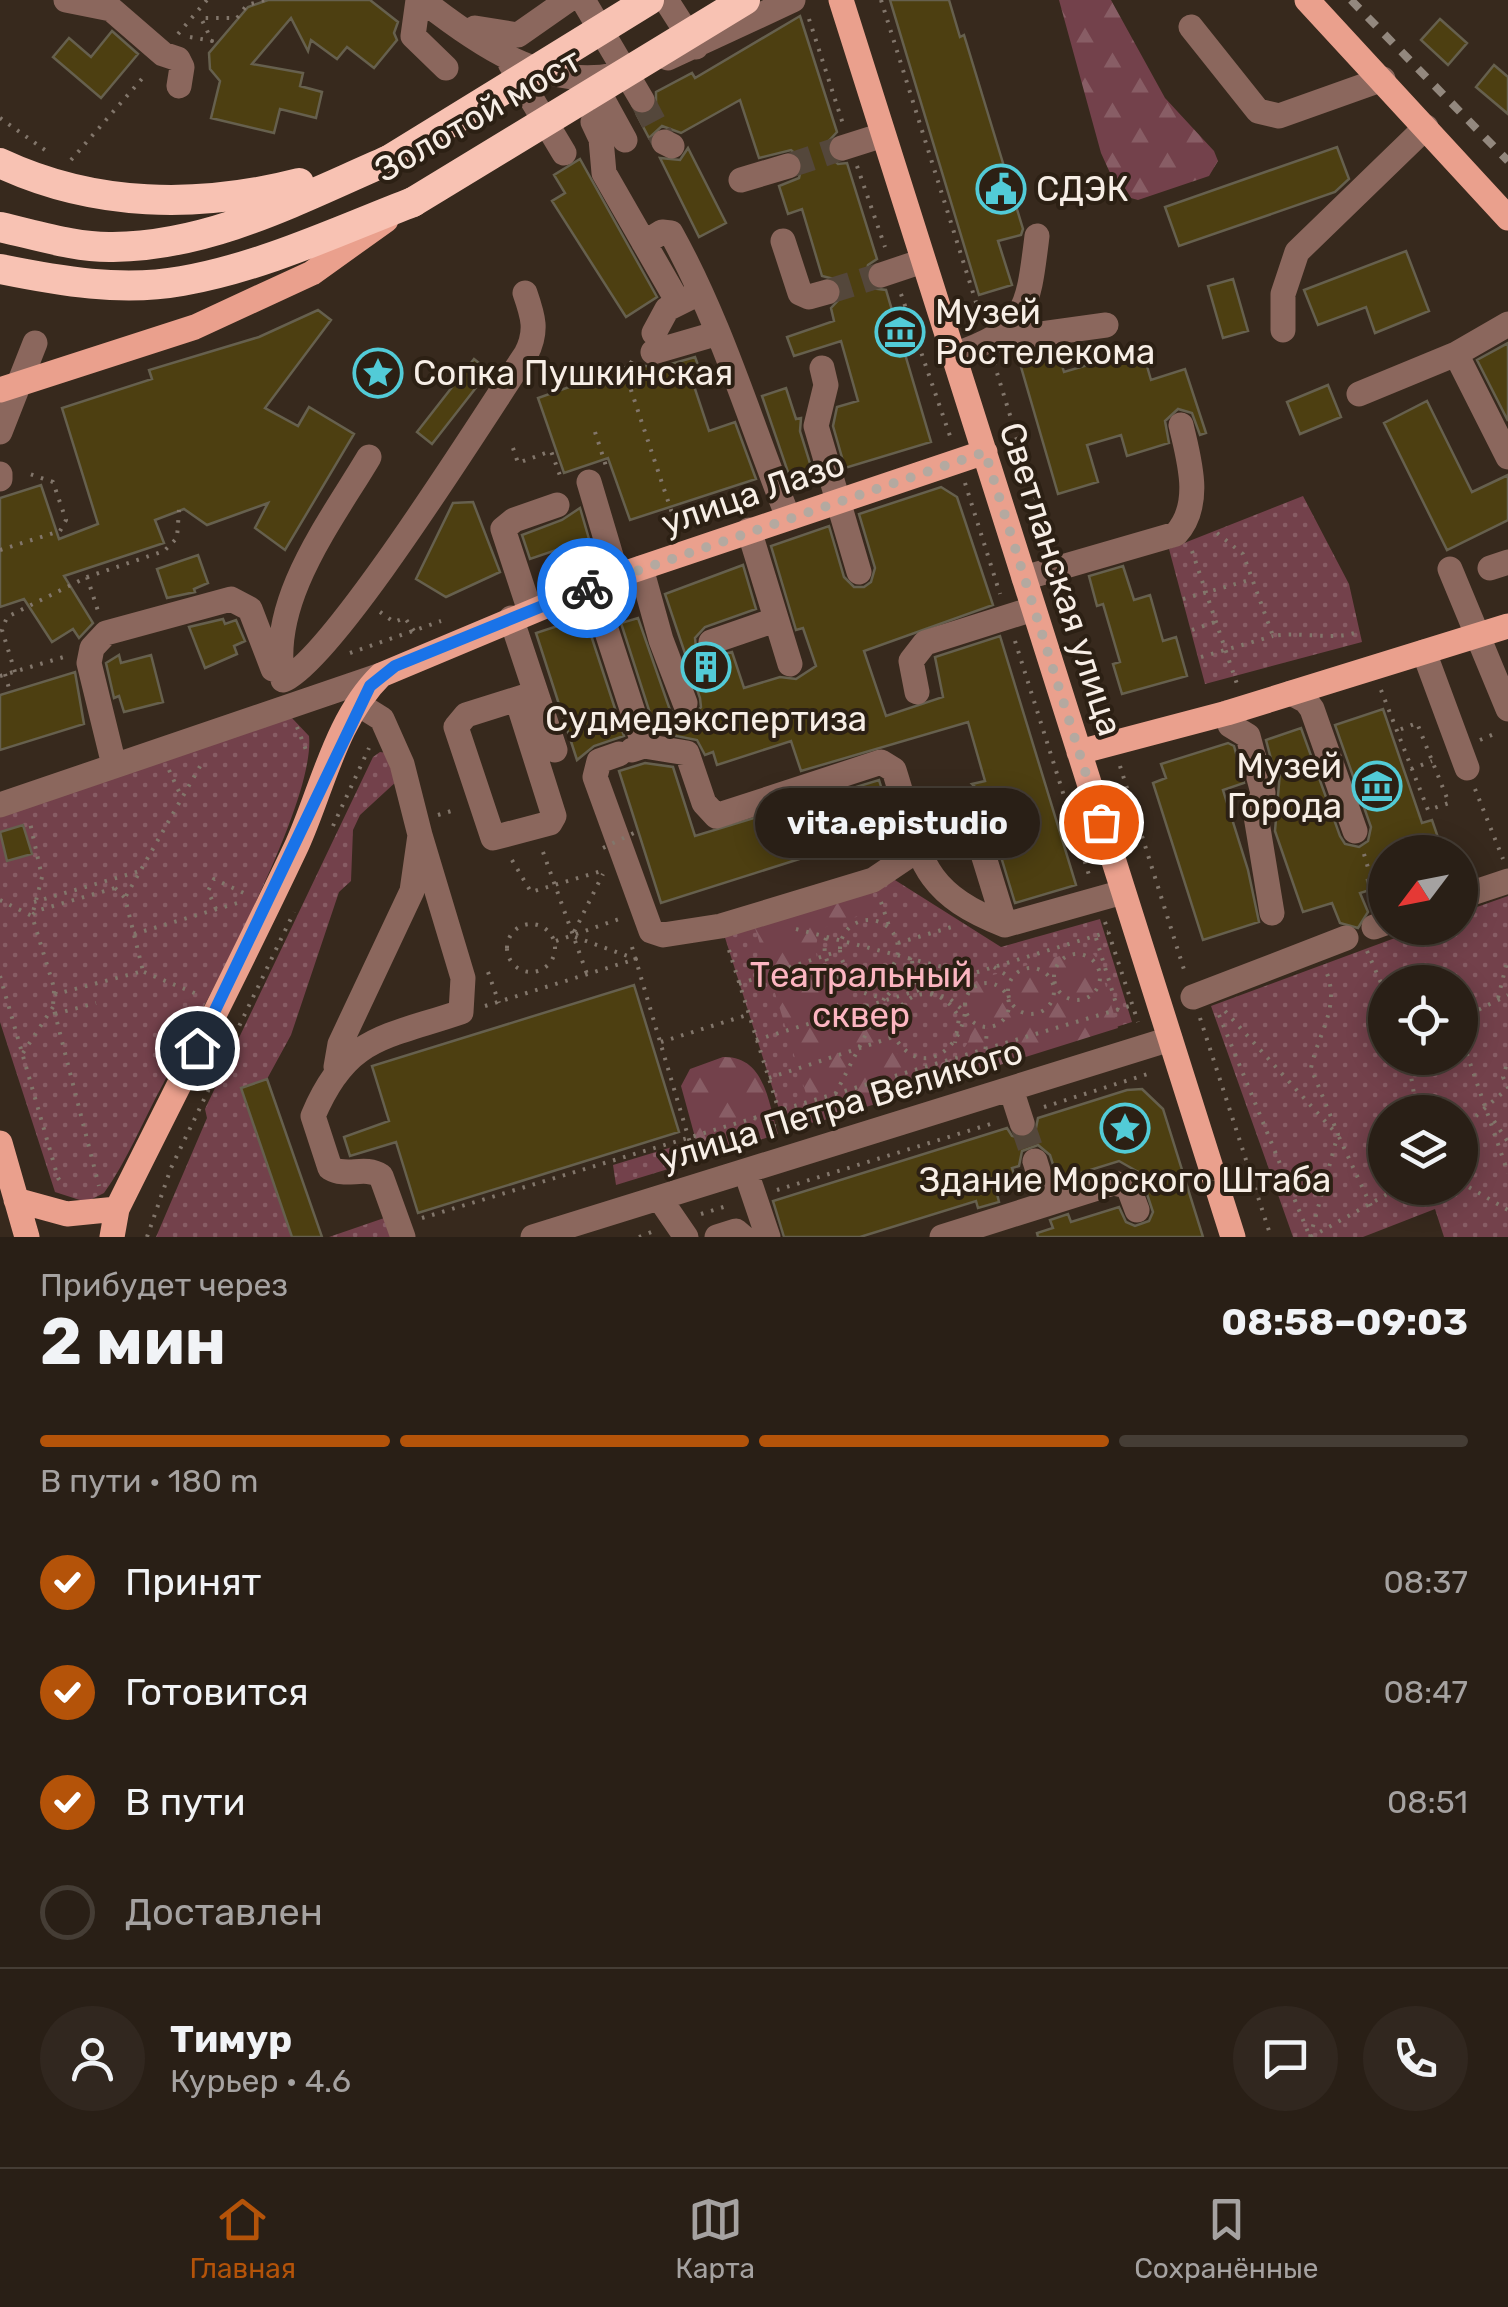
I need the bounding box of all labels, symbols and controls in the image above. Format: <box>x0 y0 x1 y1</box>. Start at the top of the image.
street label: Золотой мост <box>367 39 589 191</box>
public building icon: СДЭК <box>975 163 1027 215</box>
place label: СДЭК <box>1036 168 1129 210</box>
place label: Музей Ростелекома <box>935 291 1155 373</box>
museum icon: Музей Ростелекома <box>874 306 926 358</box>
place icon: Сопка Пушкинская <box>352 347 404 399</box>
place label: Сопка Пушкинская <box>413 352 733 394</box>
street label: Светланская улица <box>990 417 1132 741</box>
street label: улица Лазо <box>656 442 850 544</box>
courier <box>537 538 637 638</box>
icon: bike <box>560 561 615 616</box>
building icon: Судмедэкспертиза <box>680 641 732 693</box>
place label: Судмедэкспертиза <box>545 698 867 740</box>
place label: Музей Города <box>1227 745 1342 827</box>
museum icon: Музей Города <box>1351 760 1403 812</box>
pin <box>1059 780 1144 865</box>
callout: vita.epistudio <box>756 787 1041 857</box>
icon: bag <box>1074 795 1129 850</box>
text: vita.epistudio <box>787 804 1008 842</box>
north arrow <box>1368 835 1478 945</box>
map controls <box>1368 835 1478 1205</box>
park label: Театральный сквер <box>750 954 972 1036</box>
button: locate <box>1368 965 1478 1075</box>
pin <box>155 1006 240 1091</box>
icon: home <box>170 1021 225 1076</box>
street label: улица Петра Великого <box>654 1030 1028 1180</box>
button: layers <box>1368 1095 1478 1205</box>
place icon: Здание Морского Штаба <box>1099 1102 1151 1154</box>
place label: Здание Морского Штаба <box>919 1159 1331 1201</box>
text: Прибудет через <box>40 1266 288 1304</box>
text: 08:58–09:03 <box>1221 1299 1468 1345</box>
text: 2 мин <box>40 1303 226 1380</box>
text: В пути · 180 m <box>40 1462 258 1500</box>
icon: check <box>40 1555 95 1610</box>
text: Принят <box>125 1559 261 1605</box>
text: 08:37 <box>1383 1563 1468 1601</box>
icon: check <box>40 1665 95 1720</box>
text: Готовится <box>125 1669 309 1715</box>
text: 08:47 <box>1383 1673 1468 1711</box>
icon: check <box>40 1775 95 1830</box>
text: В пути <box>125 1779 246 1825</box>
text: 08:51 <box>1387 1783 1468 1821</box>
text: Доставлен <box>125 1889 323 1935</box>
button: person <box>40 2006 145 2111</box>
button: chat <box>1233 2006 1338 2111</box>
button: phone <box>1363 2006 1468 2111</box>
text: Тимур <box>170 2016 292 2062</box>
text: Курьер · 4.6 <box>170 2062 351 2100</box>
tab: Главная <box>190 2192 296 2285</box>
tab: Карта <box>675 2192 755 2285</box>
tab: Сохранённые <box>1134 2192 1318 2285</box>

